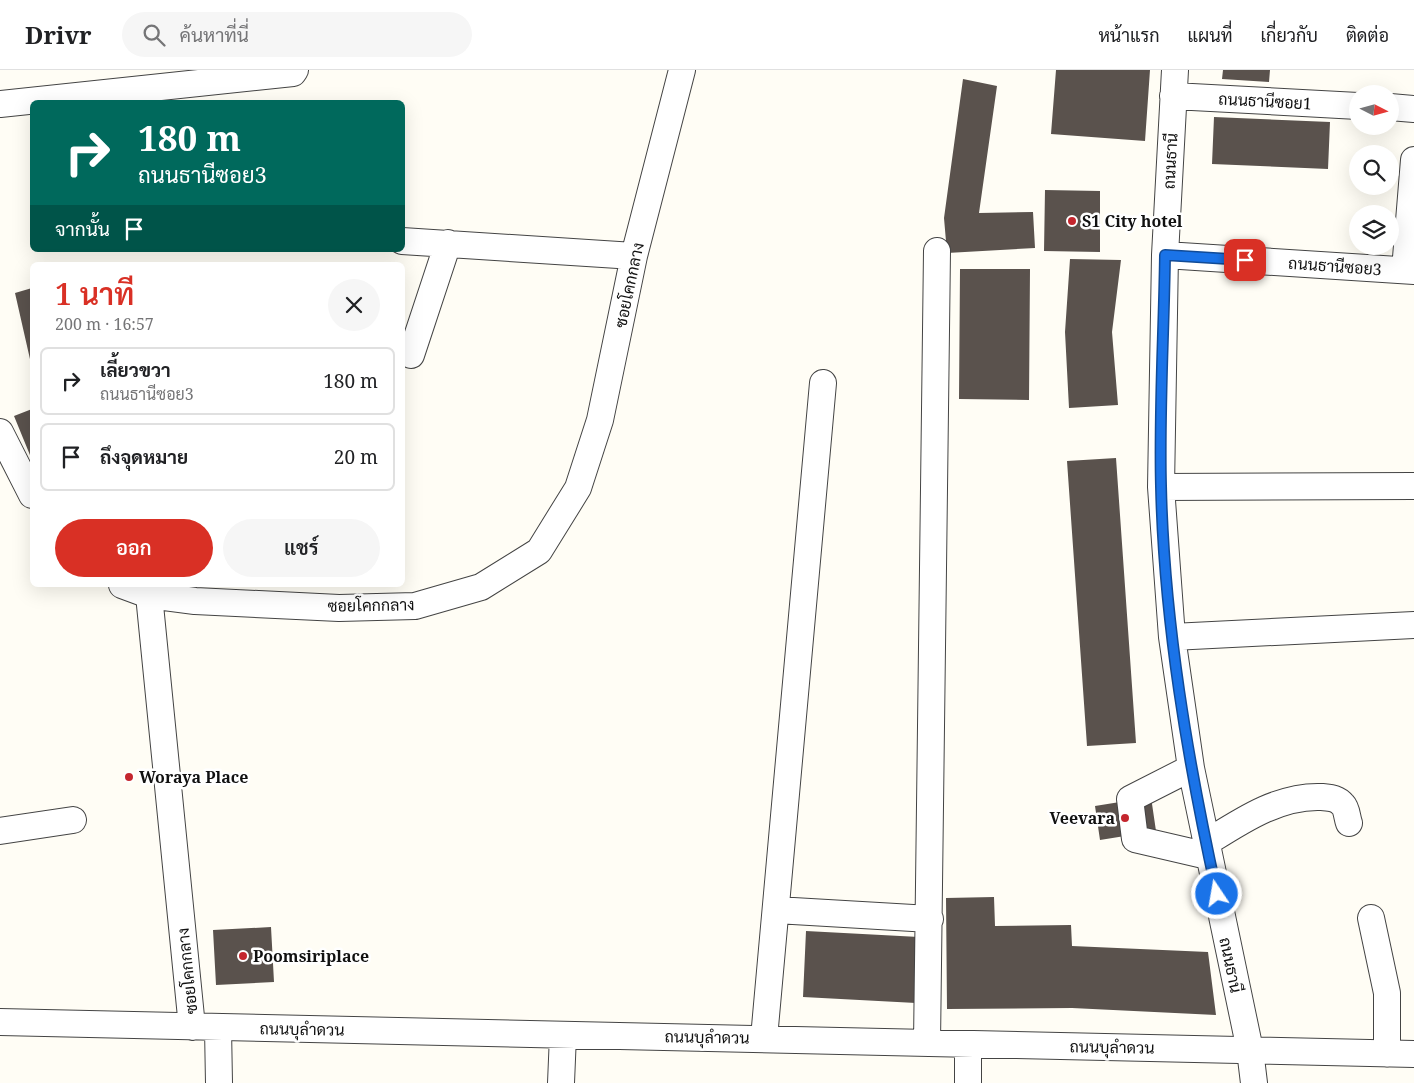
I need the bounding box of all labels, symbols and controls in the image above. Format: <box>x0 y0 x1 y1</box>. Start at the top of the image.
search box <box>122 12 472 57</box>
text: Drivr <box>25 18 92 51</box>
icon: search <box>140 21 168 49</box>
text: ค้นหาที่นี่ <box>180 22 249 48</box>
text: หน้าแรก <box>1098 23 1160 47</box>
text: แผนที่ <box>1188 23 1232 47</box>
text: เกี่ยวกับ <box>1260 23 1318 47</box>
text: ติดต่อ <box>1346 23 1389 47</box>
north arrow <box>1349 85 1399 135</box>
map controls <box>1349 85 1399 255</box>
street label: ถนนธานีซอย1 <box>1218 88 1312 114</box>
text: 180 m <box>138 114 241 161</box>
icon: right <box>55 120 120 185</box>
street label: ถนนธานี <box>1158 132 1182 190</box>
button: search <box>1349 145 1399 195</box>
text: ถนนธานีซอย3 <box>138 159 267 189</box>
button: layers <box>1349 205 1399 255</box>
place label: S1 City hotel <box>1082 210 1183 232</box>
icon: arrive <box>120 215 148 243</box>
marker: S1 City hotel <box>1066 215 1078 227</box>
text: จากนั้น <box>55 216 110 242</box>
pin <box>1224 239 1266 281</box>
street label: ซอยโคกกลาง <box>609 240 649 330</box>
icon: arrive <box>1231 246 1259 274</box>
street label: ถนนธานีซอย3 <box>1288 252 1383 280</box>
text: 1 นาที <box>55 273 134 314</box>
button: close <box>328 279 380 331</box>
text: 200 m · 16:57 <box>55 313 154 335</box>
text: เลี้ยวขวา <box>100 357 171 383</box>
icon: right <box>57 367 85 395</box>
text: 180 m <box>323 368 378 394</box>
text: ถนนธานีซอย3 <box>100 383 194 405</box>
icon: arrive <box>57 443 85 471</box>
text: ถึงจุดหมาย <box>100 444 188 470</box>
text: 20 m <box>334 444 378 470</box>
button: ออก <box>55 519 213 577</box>
button: แชร์ <box>223 519 380 577</box>
street label: ซอยโคกกลาง <box>327 593 415 617</box>
place label: Woraya Place <box>139 766 248 788</box>
marker: Woraya Place <box>123 771 135 783</box>
place label: Veevara <box>1050 807 1115 829</box>
marker: Veevara <box>1119 812 1131 824</box>
position arrow <box>1190 867 1242 919</box>
street label: ซอยโคกกลาง <box>172 927 202 1015</box>
street label: ถนนธานี <box>1214 935 1248 995</box>
place label: Poomsiriplace <box>253 945 369 967</box>
marker: Poomsiriplace <box>237 950 249 962</box>
street label: ถนนบุลำดวน <box>259 1017 345 1042</box>
street label: ถนนบุลำดวน <box>664 1025 750 1050</box>
street label: ถนนบุลำดวน <box>1069 1035 1155 1060</box>

